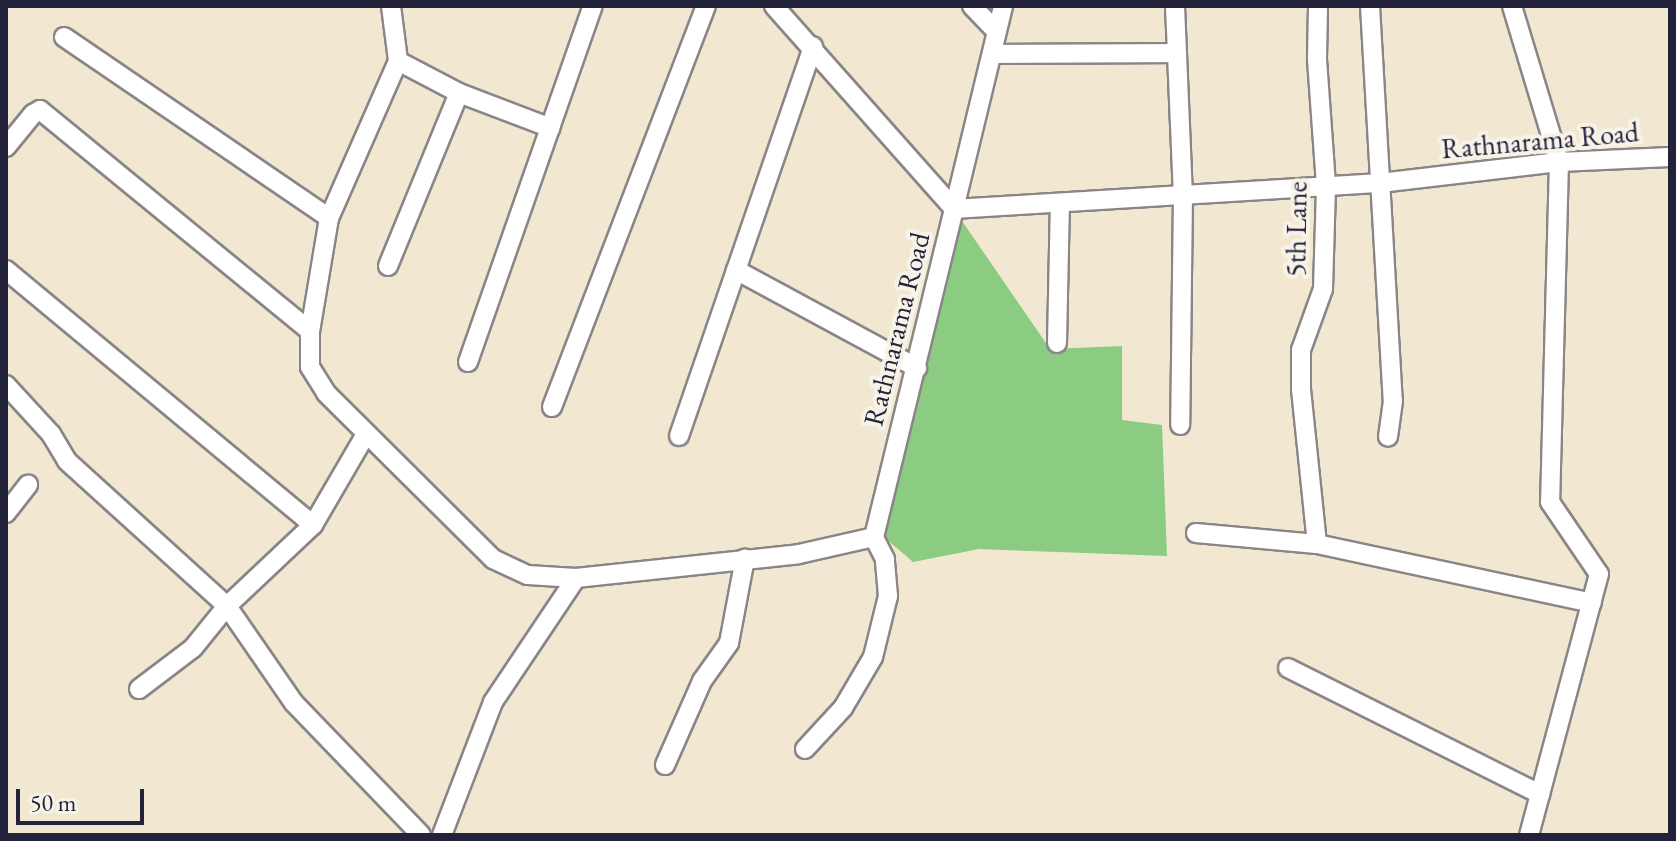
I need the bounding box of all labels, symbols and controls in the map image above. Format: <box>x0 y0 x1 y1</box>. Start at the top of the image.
street label: Rathnarama Road <box>1440 115 1640 165</box>
street label: 5th Lane <box>1278 181 1314 277</box>
street label: Rathnarama Road <box>856 229 936 429</box>
scale bar <box>20 773 148 823</box>
text: 50 m <box>30 787 77 818</box>

